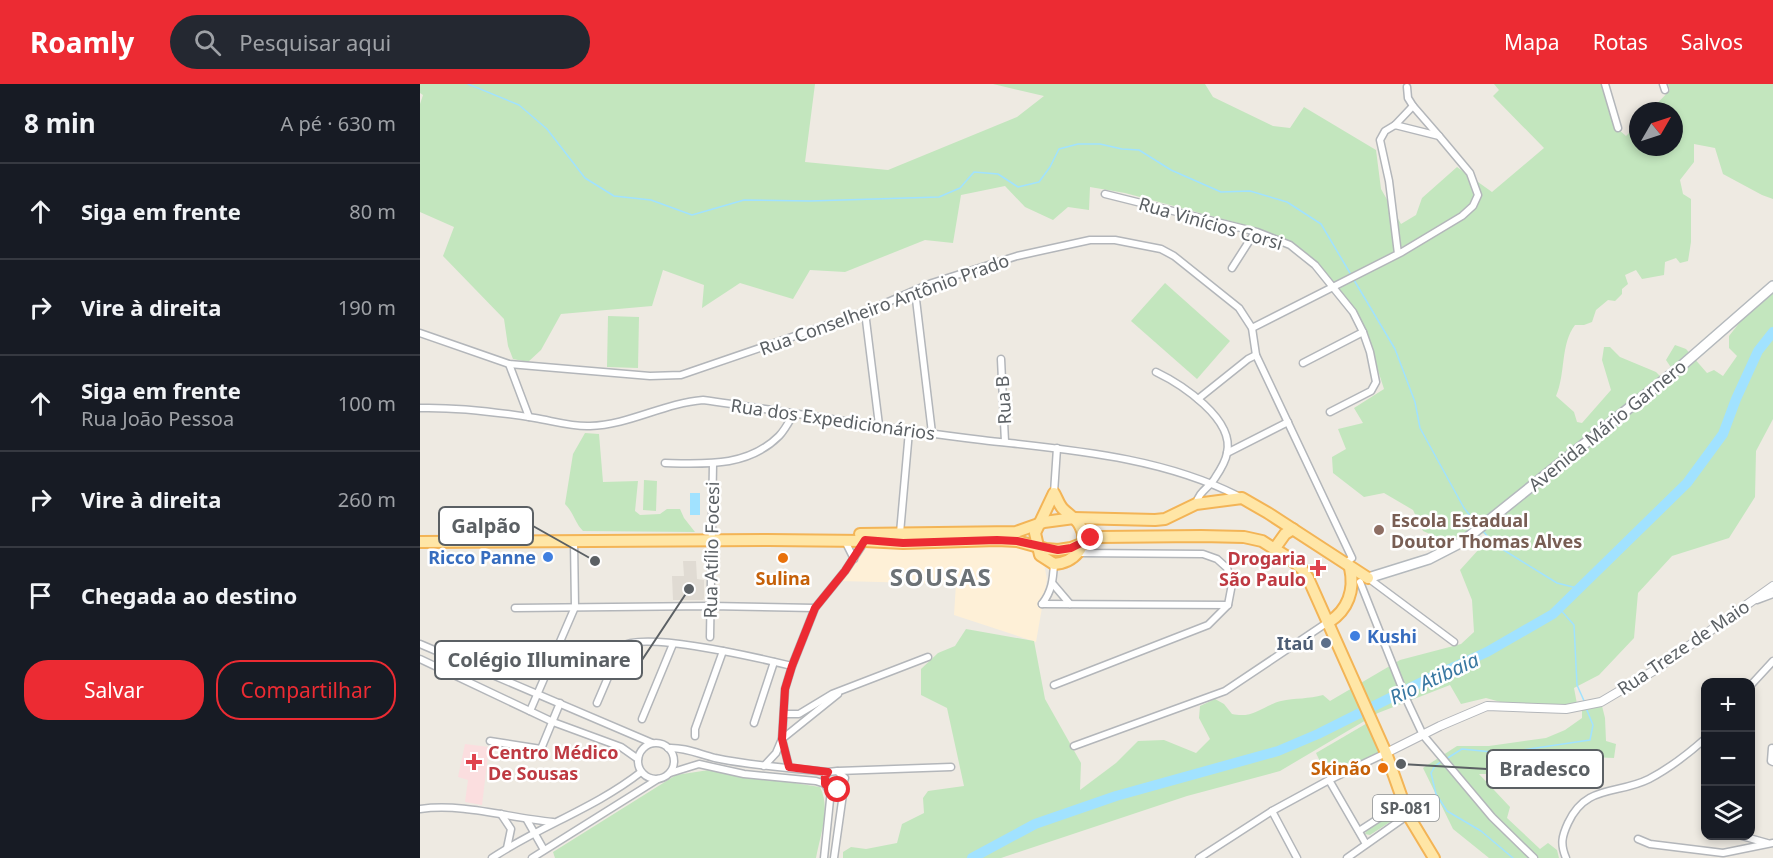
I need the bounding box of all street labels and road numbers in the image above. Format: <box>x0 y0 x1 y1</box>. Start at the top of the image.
street label: Rua Vinícios Corsi <box>1136 191 1286 255</box>
street label: Rua Conselheiro Antônio Prado <box>756 248 1012 360</box>
street label: Avenida Mário Garnero <box>1523 354 1691 496</box>
street label: Rua B <box>990 375 1016 425</box>
street label: Rua dos Expedicionários <box>729 393 937 445</box>
street label: Rua Atílio Focesi <box>698 481 724 619</box>
street label: Rua Treze de Maio <box>1612 594 1754 700</box>
road number: SP-081 <box>1373 795 1439 821</box>

